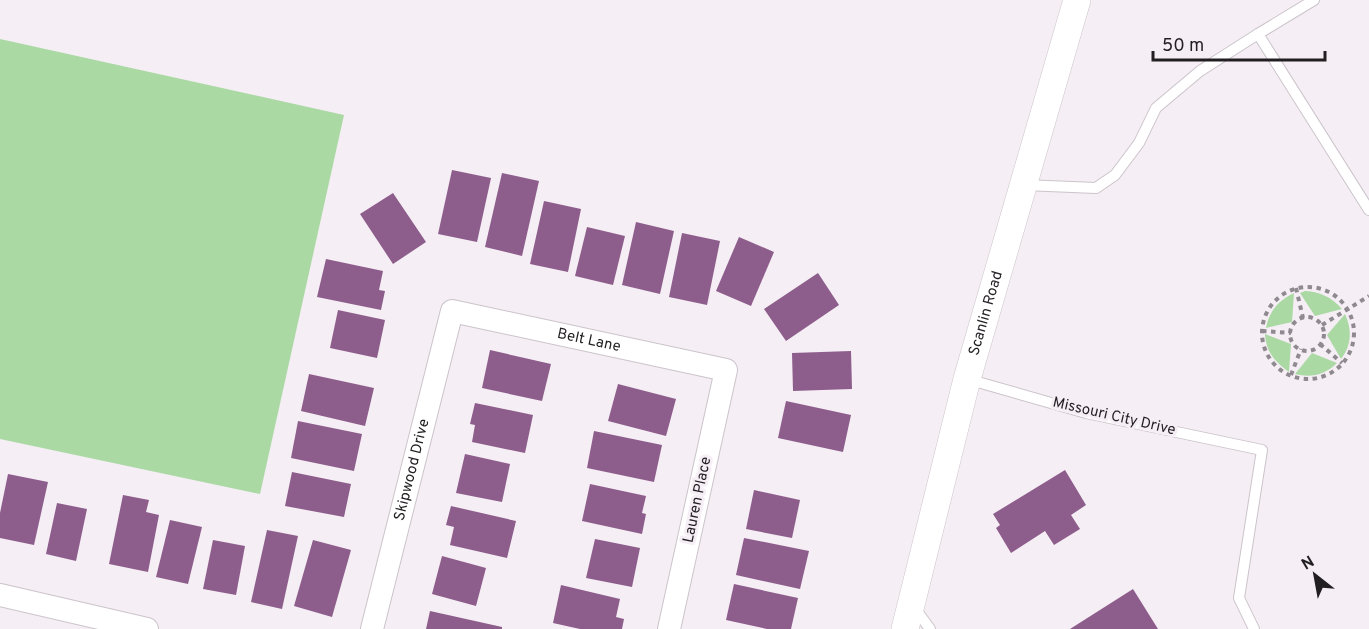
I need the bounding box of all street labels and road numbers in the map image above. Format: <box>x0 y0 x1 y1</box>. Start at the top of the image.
street label: Scanlin Road <box>965 269 1007 358</box>
street label: Belt Lane <box>555 324 622 357</box>
street label: Missouri City Drive <box>1051 394 1177 440</box>
street label: Skipwood Drive <box>390 417 434 523</box>
street label: Lauren Place <box>680 455 716 545</box>

